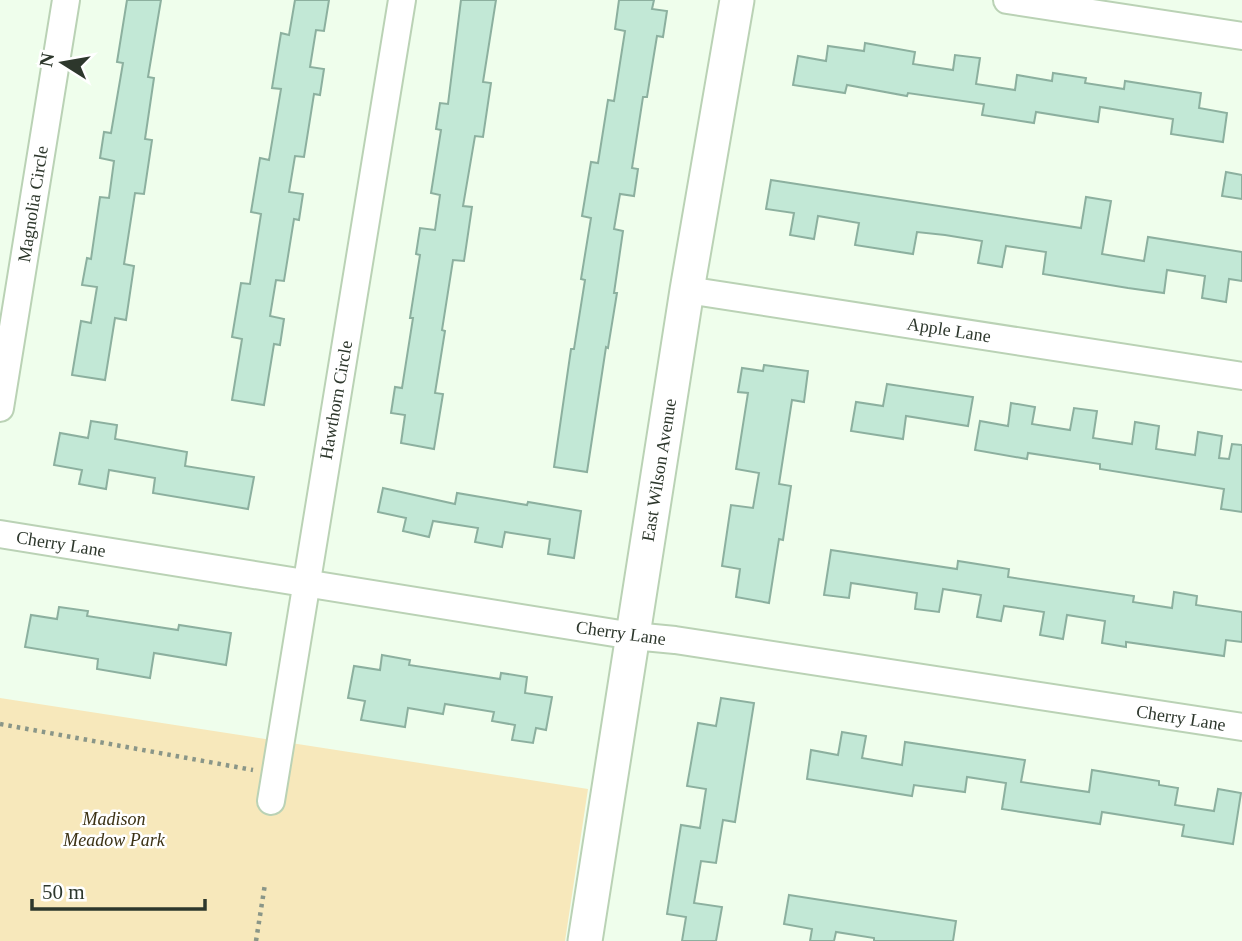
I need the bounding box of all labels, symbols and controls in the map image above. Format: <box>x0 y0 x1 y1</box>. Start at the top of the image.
north arrow <box>28 28 98 98</box>
text: N <box>35 51 58 69</box>
street label: Magnolia Circle <box>14 144 52 264</box>
street label: Apple Lane <box>906 314 992 346</box>
street label: Hawthorn Circle <box>316 339 356 461</box>
street label: East Wilson Avenue <box>638 397 680 543</box>
street label: Cherry Lane <box>15 527 107 561</box>
street label: Cherry Lane <box>575 617 667 649</box>
street label: Cherry Lane <box>1135 701 1227 735</box>
park label: Madison Meadow Park <box>62 809 166 850</box>
scale bar <box>32 867 205 911</box>
text: 50 m <box>42 880 85 904</box>

